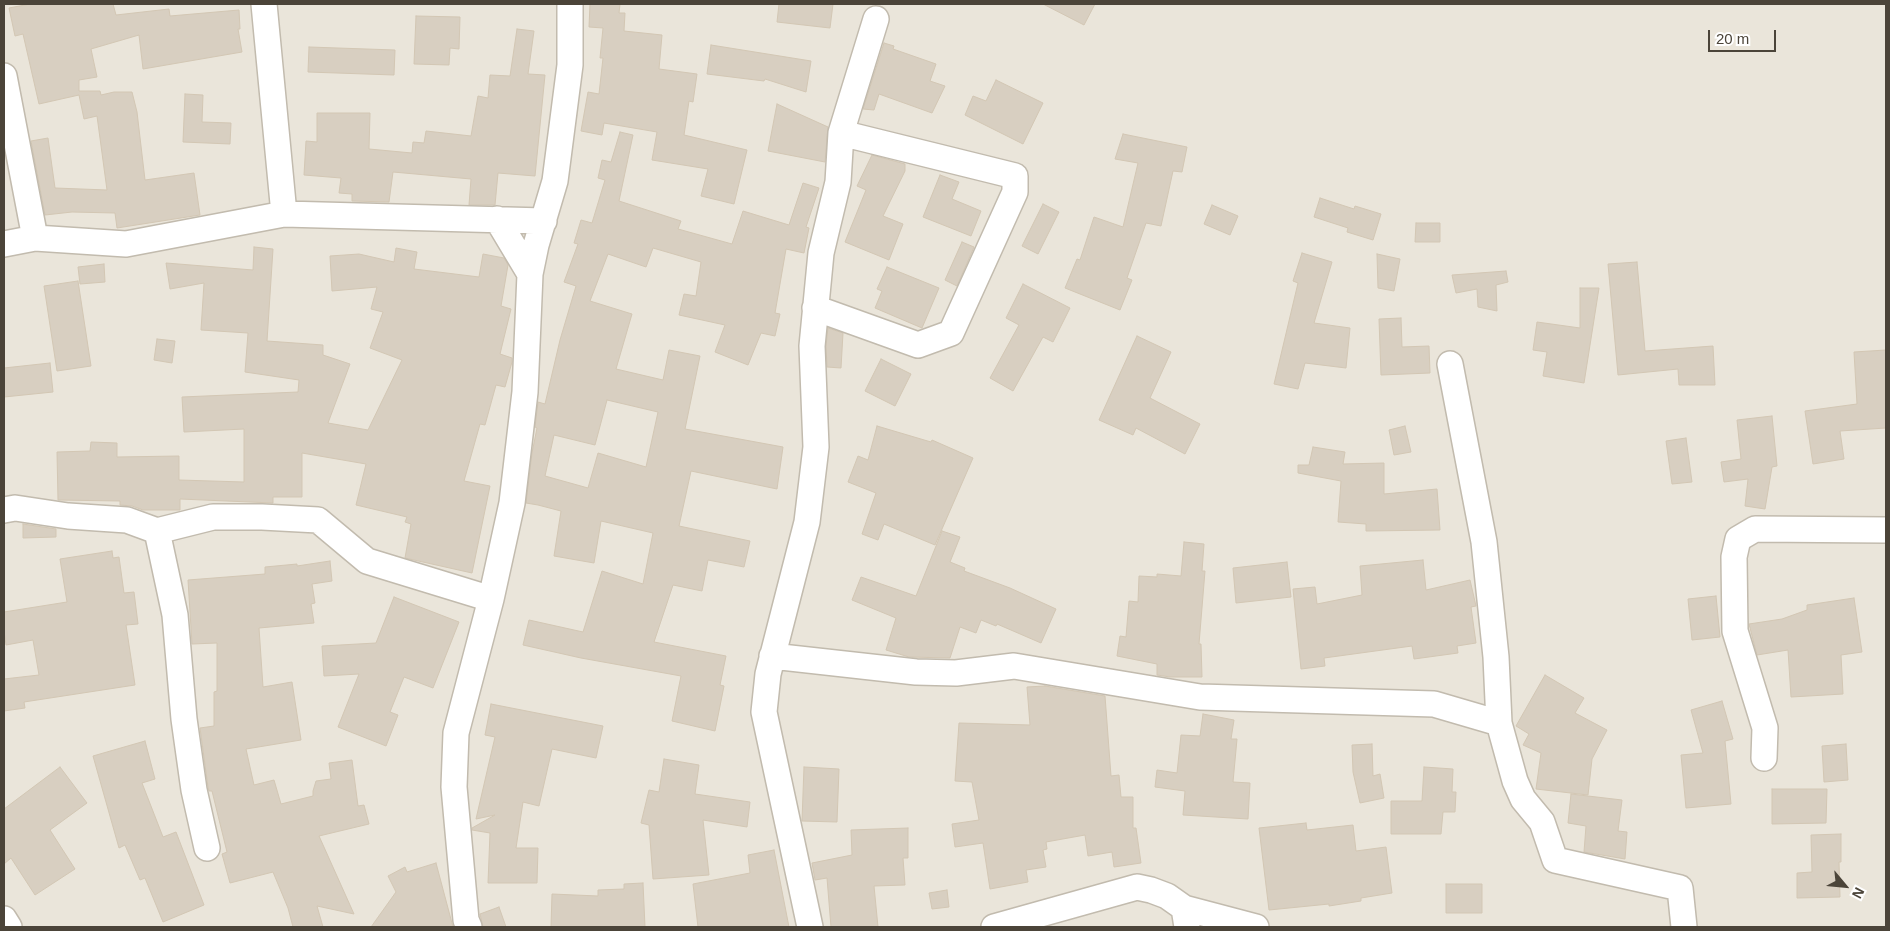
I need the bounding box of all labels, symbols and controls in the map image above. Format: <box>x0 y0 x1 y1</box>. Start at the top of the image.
scale bar <box>1710 20 1778 52</box>
text: 20 m <box>1716 30 1749 47</box>
north arrow <box>1820 861 1870 911</box>
text: N <box>1849 885 1868 901</box>

